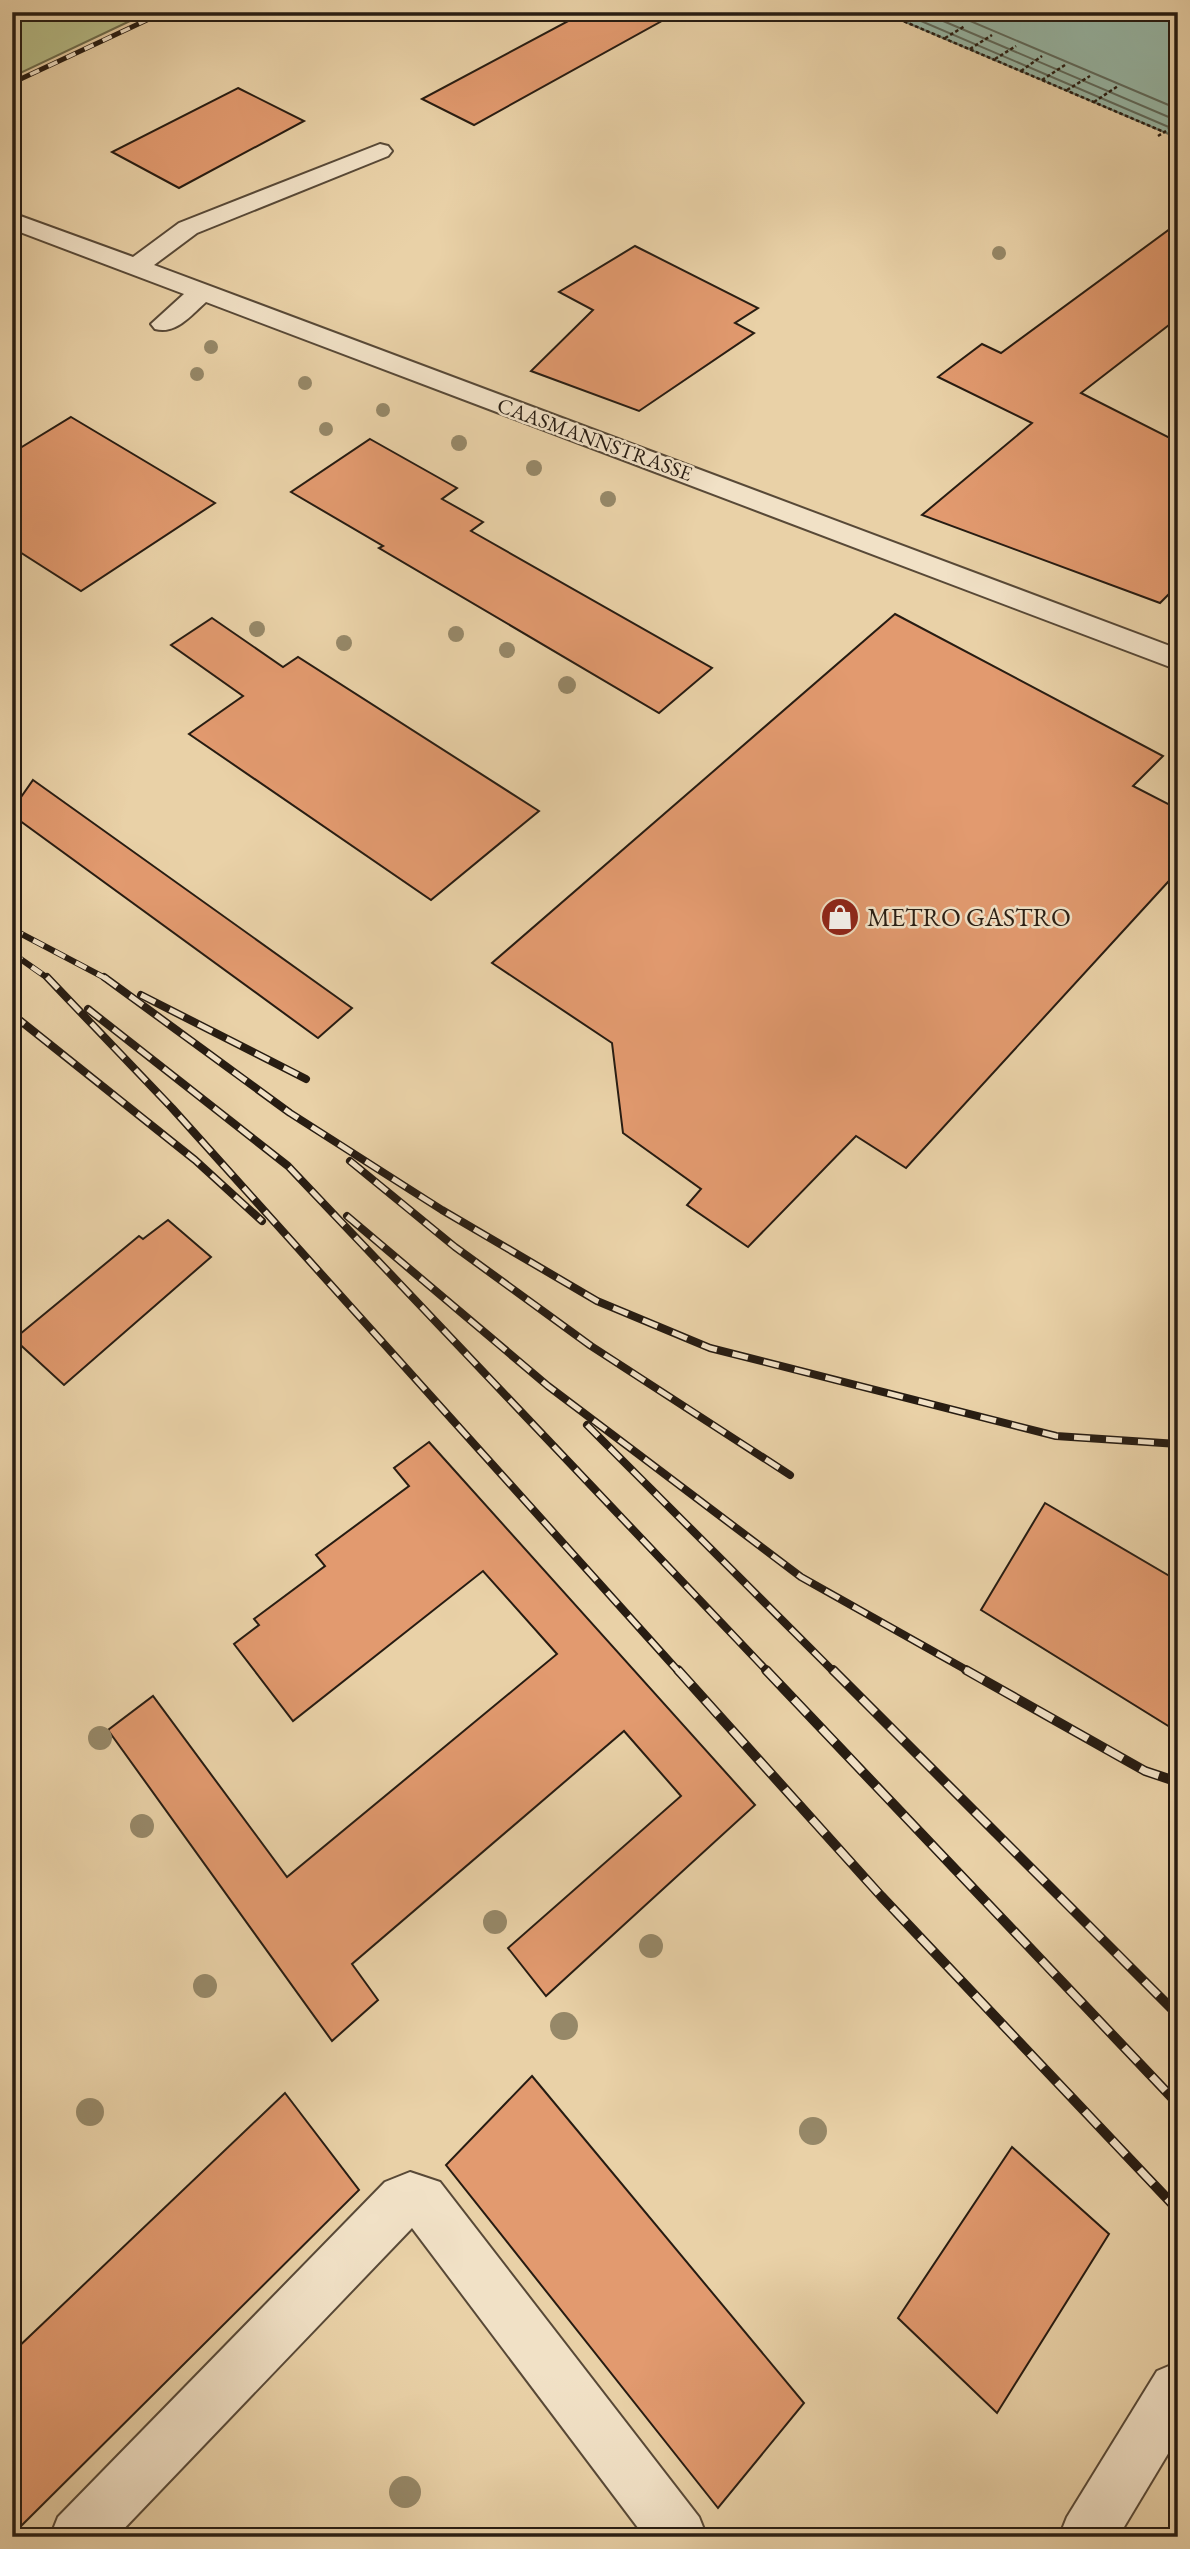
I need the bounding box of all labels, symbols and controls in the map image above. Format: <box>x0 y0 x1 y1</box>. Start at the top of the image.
street label: CAASMANNSTRASSE <box>494 391 697 487</box>
shop icon: METRO GASTRO <box>819 896 861 938</box>
place label: METRO GASTRO <box>867 900 1071 934</box>

